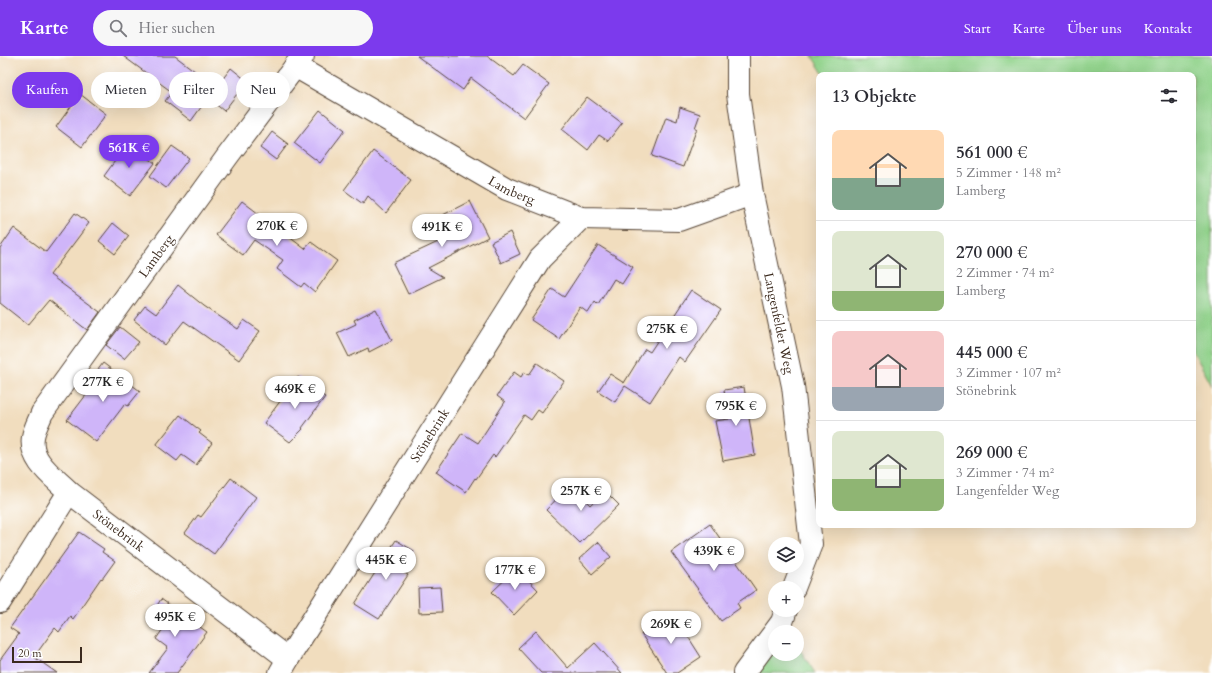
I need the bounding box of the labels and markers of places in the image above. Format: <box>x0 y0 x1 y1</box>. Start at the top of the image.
pin: 561K € <box>96 135 162 169</box>
pin: 270K € <box>244 213 310 247</box>
pin: 491K € <box>409 214 475 248</box>
pin: 275K € <box>634 316 700 350</box>
pin: 277K € <box>70 369 136 403</box>
pin: 469K € <box>262 376 328 410</box>
pin: 795K € <box>703 393 769 427</box>
pin: 257K € <box>548 478 614 512</box>
pin: 439K € <box>681 538 747 572</box>
pin: 445K € <box>353 547 419 581</box>
pin: 177K € <box>482 557 548 591</box>
pin: 495K € <box>142 604 208 638</box>
pin: 269K € <box>638 611 704 645</box>

